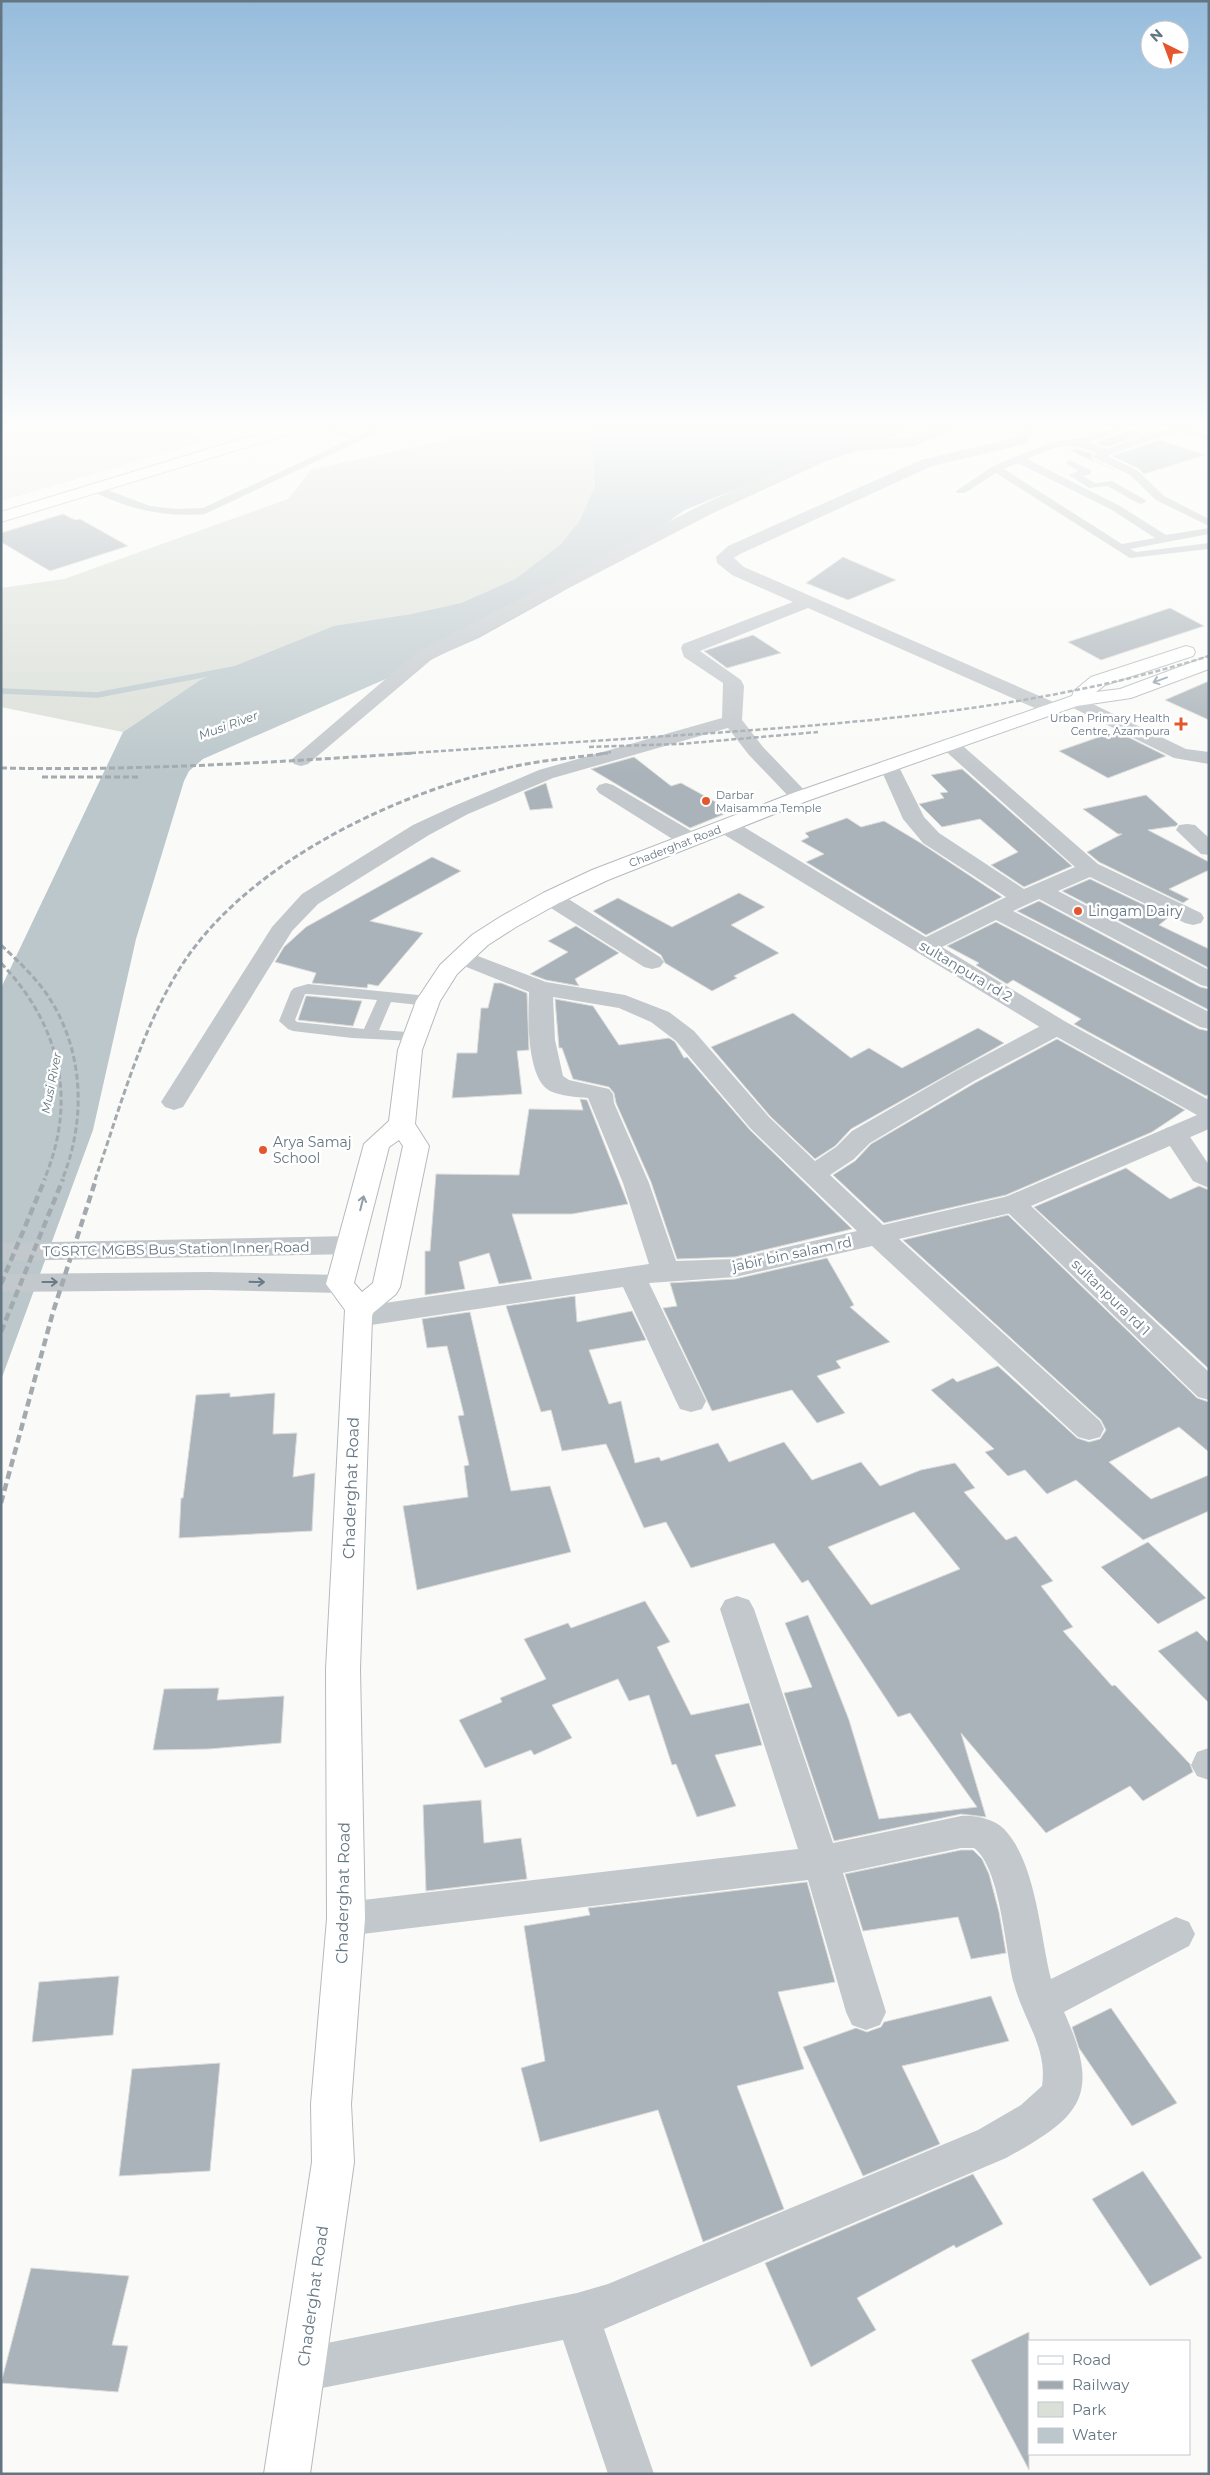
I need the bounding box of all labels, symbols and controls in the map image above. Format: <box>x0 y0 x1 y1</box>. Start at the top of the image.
north arrow <box>1140 20 1190 70</box>
text: N <box>1146 25 1167 46</box>
one-way arrow <box>1153 676 1169 685</box>
water label: Musi River <box>196 707 260 743</box>
place label: Urban Primary Health Centre, Azampura <box>1050 711 1170 738</box>
marker: Urban Primary Health Centre, Azampura <box>1174 717 1188 731</box>
place label: Darbar Maisamma Temple <box>716 788 822 815</box>
marker: Darbar Maisamma Temple <box>700 795 712 807</box>
street label: Chaderghat Road <box>627 822 723 870</box>
place label: Lingam Dairy <box>1088 902 1183 920</box>
marker: Lingam Dairy <box>1072 905 1084 917</box>
street label: sultanpura rd 2 <box>916 936 1016 1006</box>
water label: Musi River <box>38 1051 64 1115</box>
place label: Arya Samaj School <box>273 1133 352 1167</box>
marker: Arya Samaj School <box>257 1144 269 1156</box>
one-way arrow <box>358 1196 367 1212</box>
street label: jabir bin salam rd <box>729 1233 853 1276</box>
street label: TGSRTC MGBS Bus Station Inner Road <box>42 1238 310 1260</box>
street label: sultanpura rd 1 <box>1068 1255 1154 1339</box>
one-way arrow <box>42 1277 58 1287</box>
one-way arrow <box>249 1278 265 1287</box>
street label: Chaderghat Road <box>339 1417 363 1559</box>
street label: Chaderghat Road <box>332 1822 354 1964</box>
street label: Chaderghat Road <box>294 2224 332 2368</box>
legend <box>1028 2340 1190 2455</box>
text: Road <box>1072 2350 1111 2369</box>
text: Railway <box>1072 2375 1130 2394</box>
text: Park <box>1072 2400 1106 2419</box>
text: Water <box>1072 2425 1118 2444</box>

